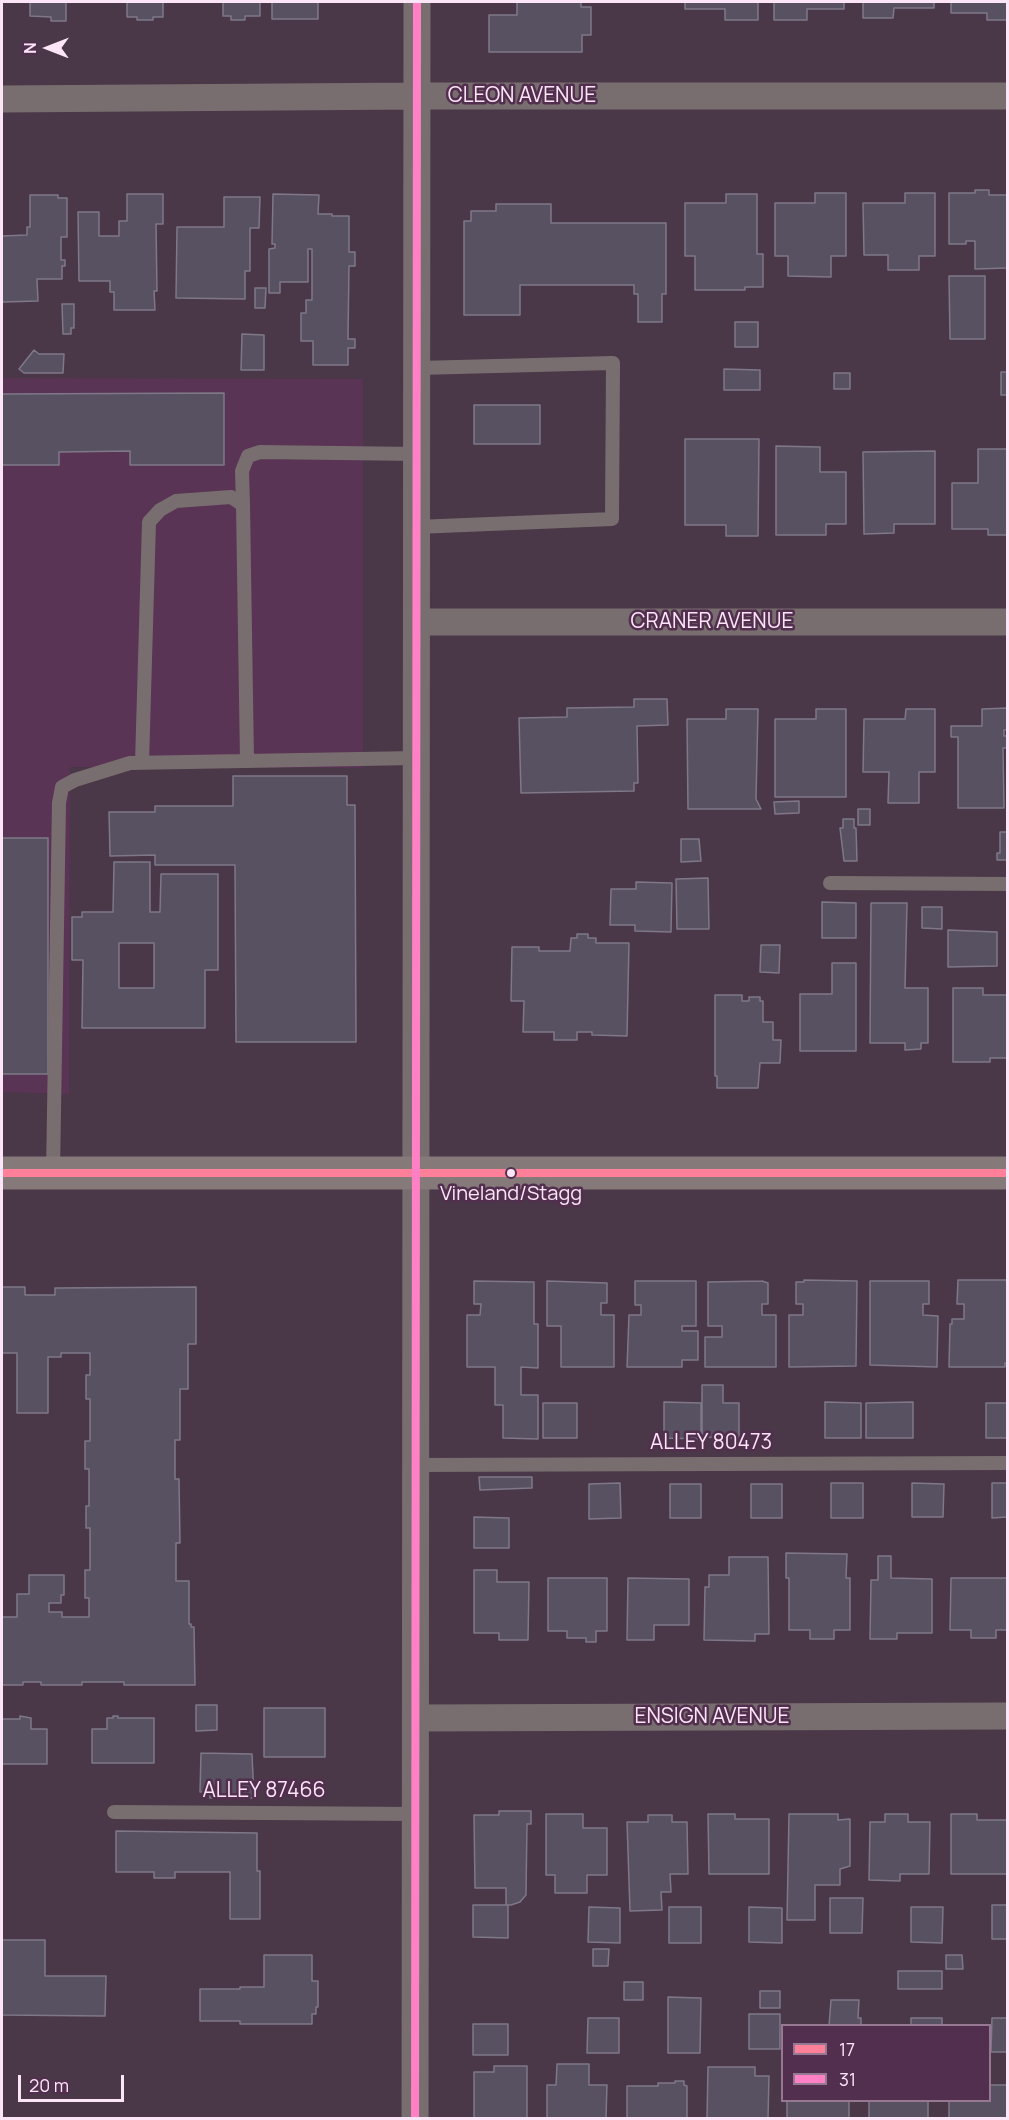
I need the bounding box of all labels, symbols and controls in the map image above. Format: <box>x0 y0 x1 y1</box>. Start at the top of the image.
north arrow <box>18 18 78 78</box>
text: N <box>19 42 41 54</box>
street label: CLEON AVENUE <box>448 83 596 109</box>
street label: CRANER AVENUE <box>631 609 793 635</box>
marker: Vineland/Stagg <box>505 1167 517 1179</box>
place label: Vineland/Stagg <box>440 1182 582 1206</box>
street label: ALLEY 80473 <box>650 1430 772 1456</box>
street label: ENSIGN AVENUE <box>634 1704 790 1730</box>
street label: ALLEY 87466 <box>203 1778 325 1804</box>
legend <box>781 2024 991 2102</box>
text: 17 <box>839 2037 855 2061</box>
scale bar <box>21 2063 128 2101</box>
text: 31 <box>839 2067 856 2091</box>
text: 20 m <box>29 2073 69 2097</box>

